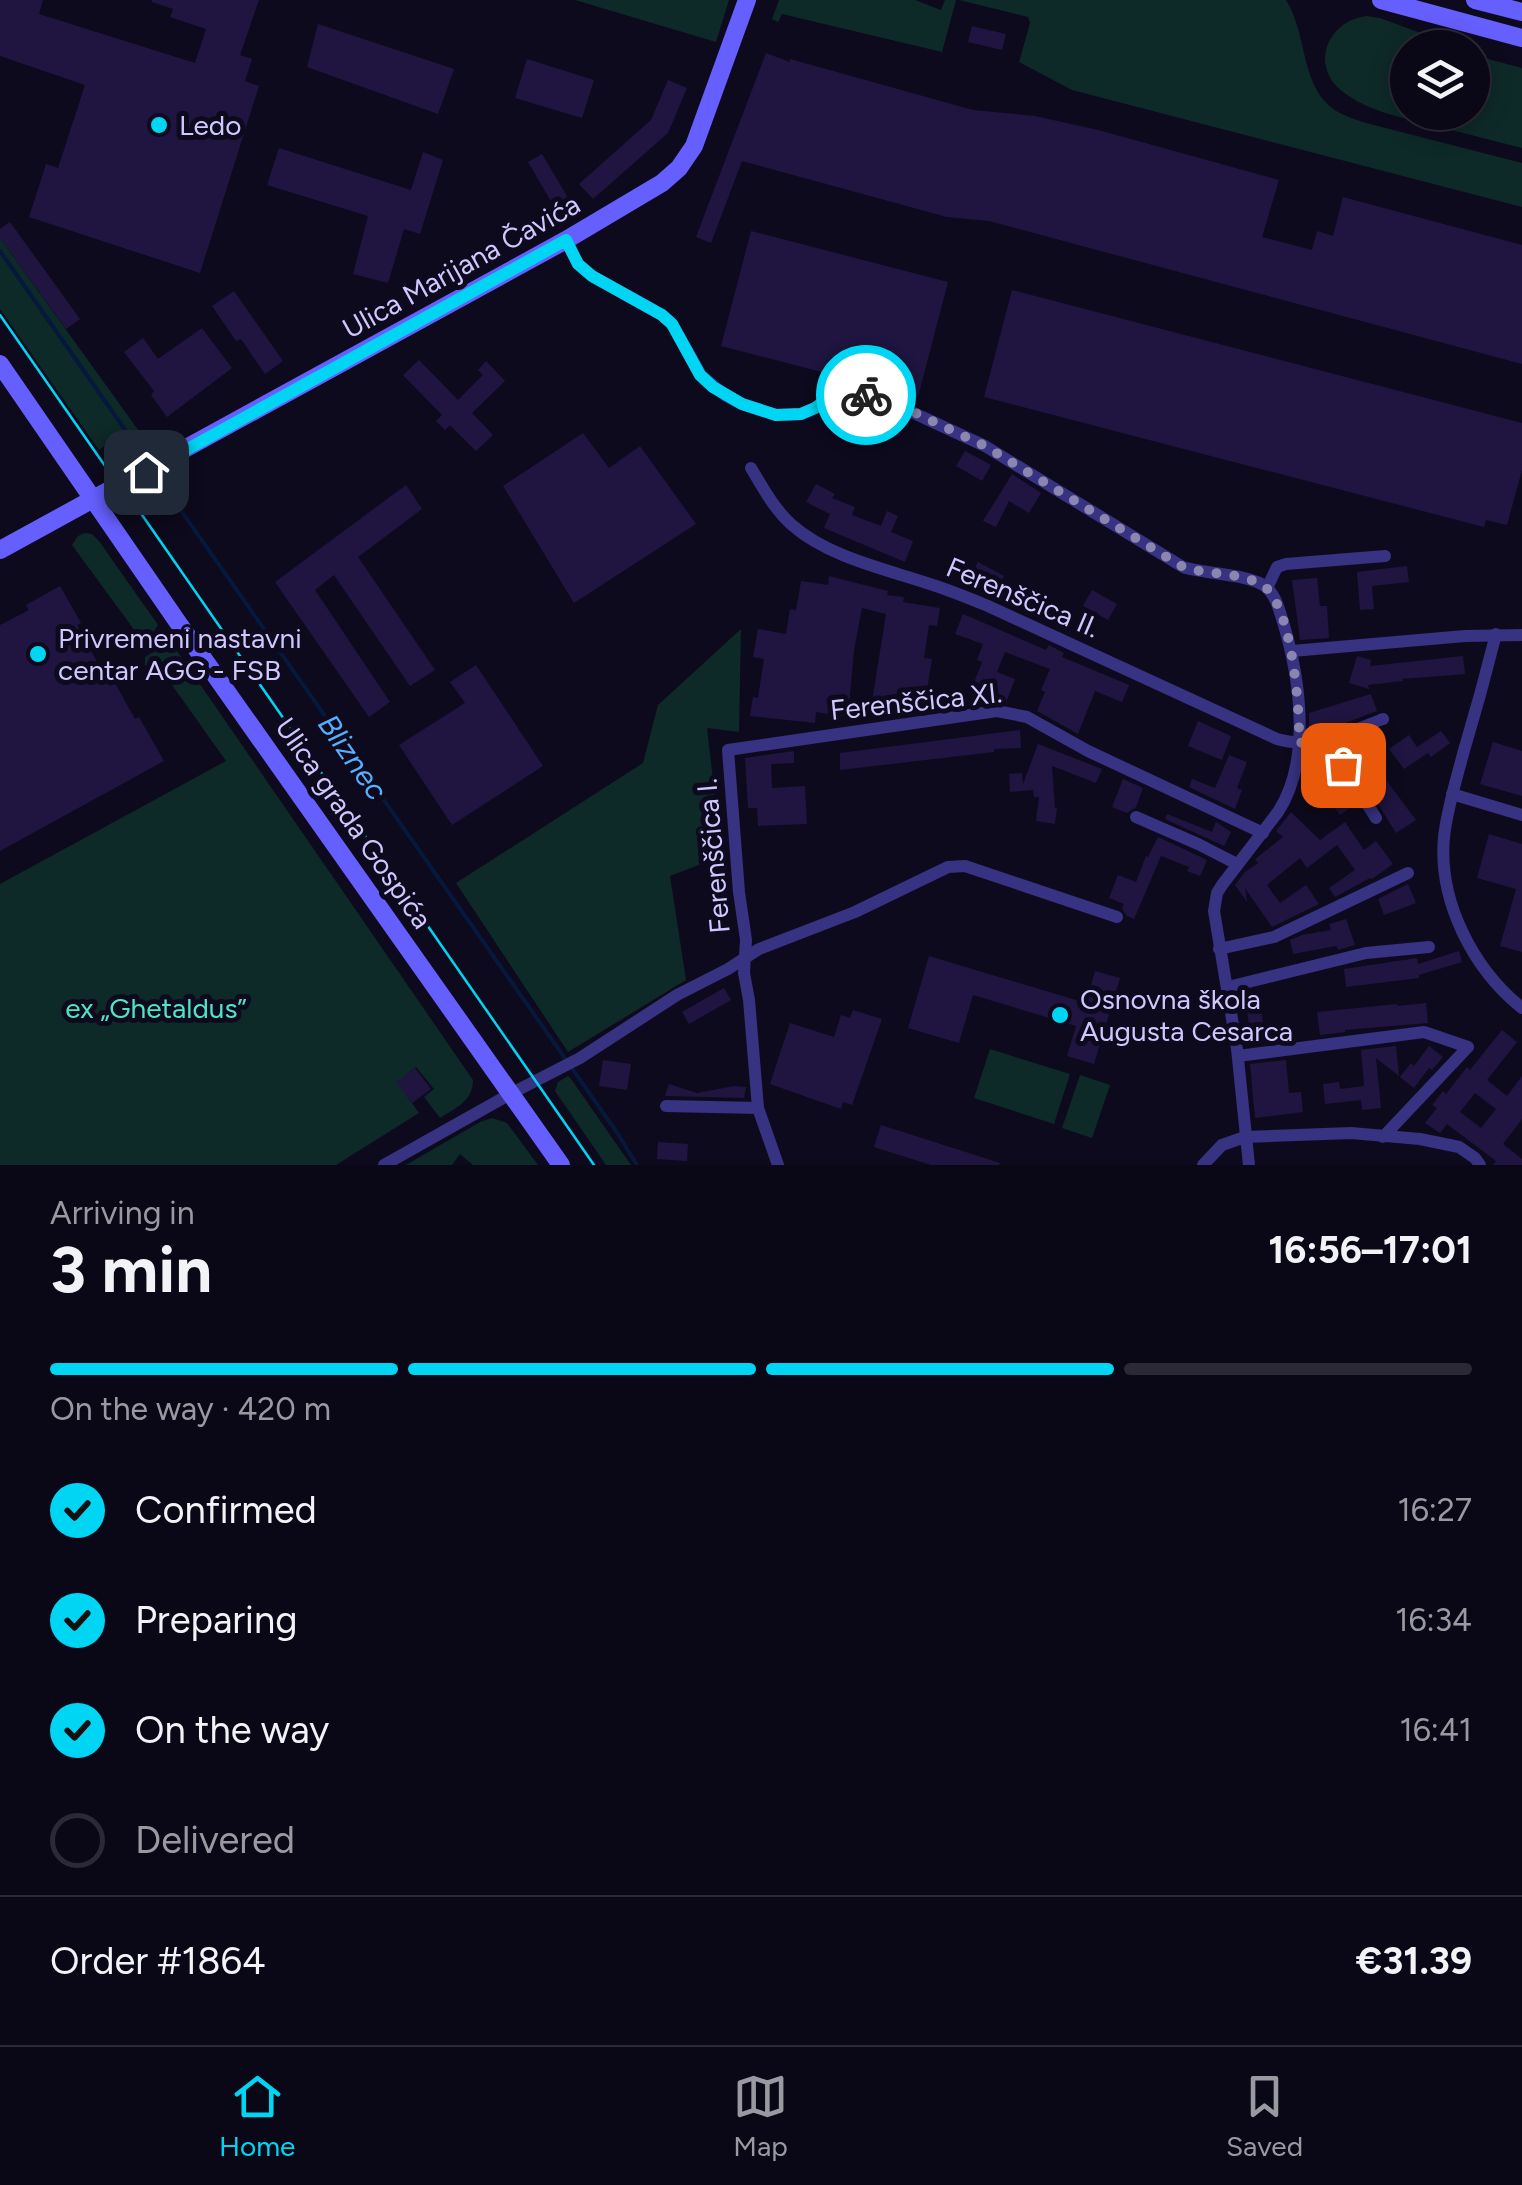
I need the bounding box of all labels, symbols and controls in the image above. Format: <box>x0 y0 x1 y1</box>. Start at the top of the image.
map controls <box>1390 30 1490 130</box>
button: layers <box>1390 30 1490 130</box>
place label: Ledo <box>179 108 242 142</box>
marker: Ledo <box>148 114 170 136</box>
street label: Ulica Marijana Čavića <box>336 187 586 345</box>
courier <box>816 345 916 445</box>
icon: bike <box>839 368 894 423</box>
pin <box>104 430 189 515</box>
icon: home <box>119 445 174 500</box>
street label: Ferenščica II. <box>941 550 1105 644</box>
place label: Privremeni nastavni centar AGG - FSB <box>58 621 302 687</box>
marker: Privremeni nastavni centar AGG - FSB <box>27 643 49 665</box>
street label: Ferenščica XI. <box>828 675 1004 727</box>
water label: Bliznec <box>310 707 396 807</box>
street label: Ulica grada Gospića <box>268 711 440 935</box>
pin <box>1301 723 1386 808</box>
icon: bag <box>1316 738 1371 793</box>
street label: Ferenščica I. <box>689 777 737 935</box>
place label: Osnovna škola Augusta Cesarca <box>1080 982 1293 1048</box>
park label: ex „Ghetaldus” <box>65 991 247 1025</box>
marker: Osnovna škola Augusta Cesarca <box>1049 1004 1071 1026</box>
text: Arriving in <box>50 1194 195 1232</box>
text: 16:56–17:01 <box>1268 1227 1472 1273</box>
text: 3 min <box>50 1230 212 1308</box>
text: On the way · 420 m <box>50 1390 331 1428</box>
icon: check <box>50 1483 105 1538</box>
text: Confirmed <box>135 1487 317 1533</box>
text: 16:27 <box>1398 1491 1472 1529</box>
icon: check <box>50 1593 105 1648</box>
text: Preparing <box>135 1597 297 1643</box>
text: 16:34 <box>1395 1601 1472 1639</box>
icon: check <box>50 1703 105 1758</box>
text: On the way <box>135 1707 329 1753</box>
text: 16:41 <box>1399 1711 1472 1749</box>
text: Delivered <box>135 1817 295 1863</box>
text: Order #1864 <box>50 1938 266 1984</box>
text: €31.39 <box>1356 1938 1472 1984</box>
tab: Home <box>219 2069 295 2163</box>
tab: Map <box>733 2069 788 2163</box>
tab: Saved <box>1226 2069 1303 2163</box>

